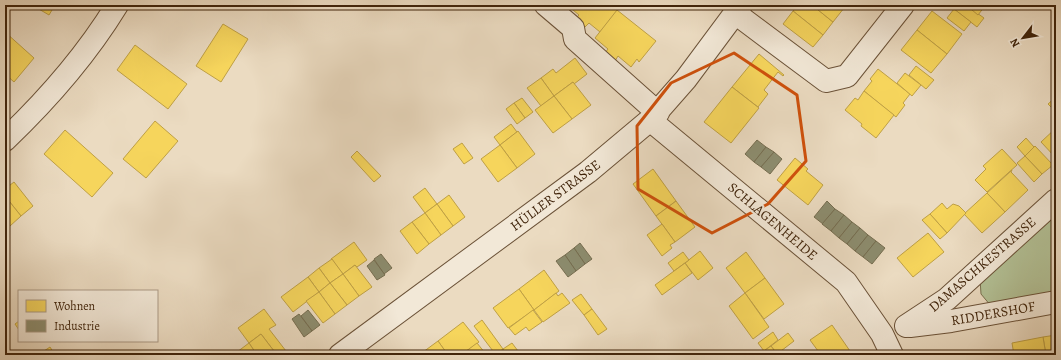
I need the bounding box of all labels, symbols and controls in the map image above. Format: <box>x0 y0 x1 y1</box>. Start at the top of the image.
north arrow <box>1003 18 1043 58</box>
text: N <box>1006 36 1023 50</box>
street label: HÜLLER STRASSE <box>506 155 604 236</box>
street label: SCHLAGENHEIDE <box>724 178 822 265</box>
street label: DAMASCHKESTRASSE <box>925 212 1040 316</box>
legend <box>18 290 158 342</box>
street label: RIDDERSHOF <box>950 297 1037 330</box>
text: Wohnen <box>53 298 96 314</box>
text: Industrie <box>54 318 100 334</box>

